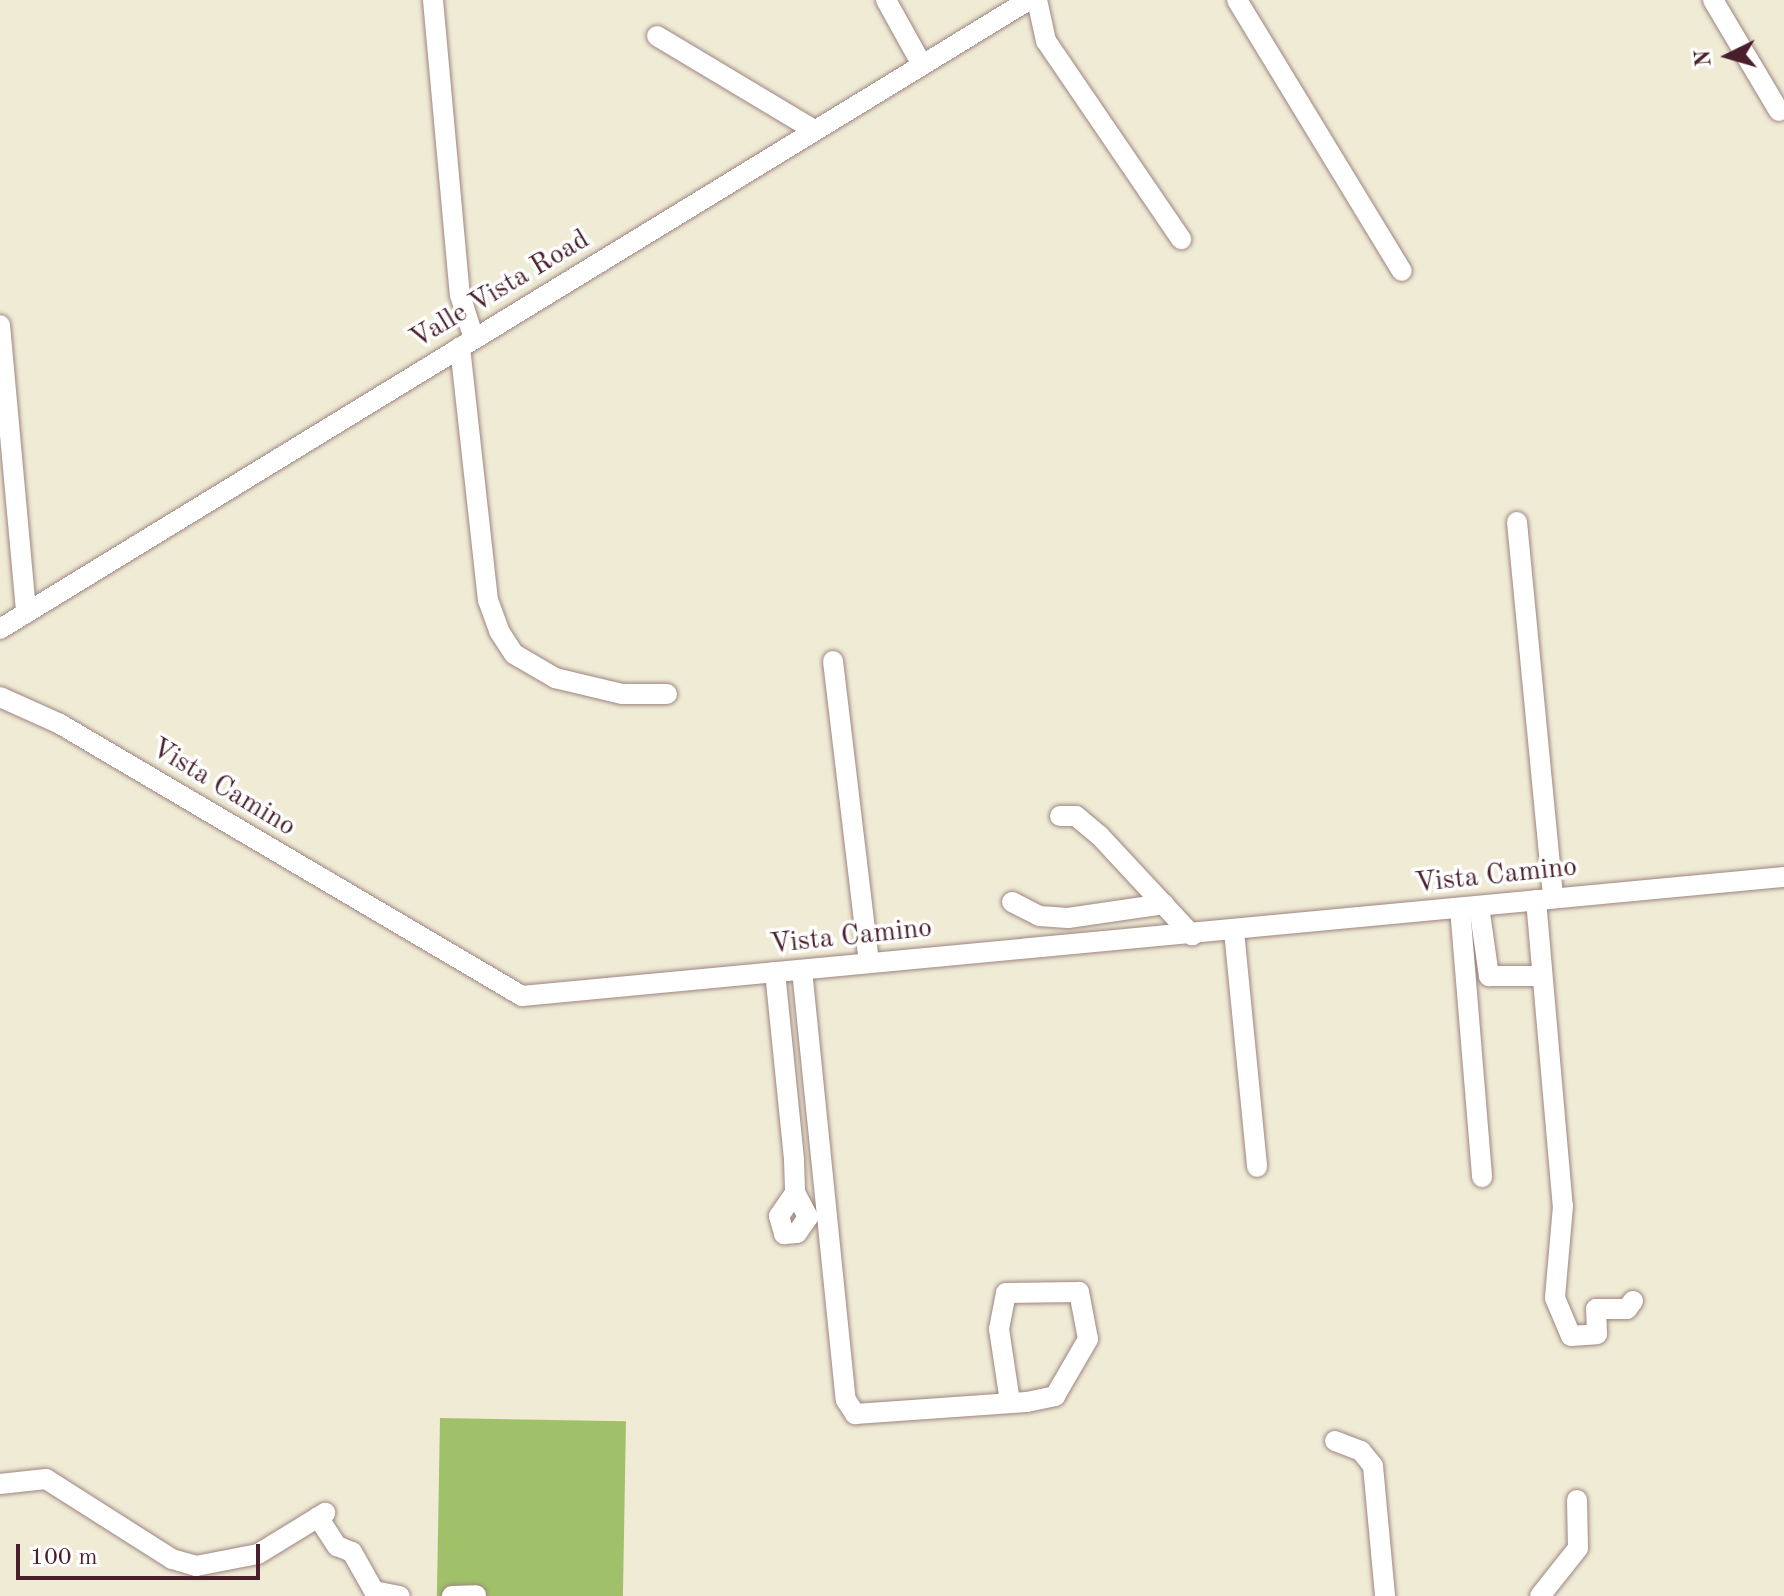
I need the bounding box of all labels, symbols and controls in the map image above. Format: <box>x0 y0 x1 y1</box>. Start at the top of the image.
north arrow <box>1688 16 1768 96</box>
text: N <box>1692 49 1716 67</box>
street label: Valle Vista Road <box>404 223 596 357</box>
street label: Vista Camino <box>145 732 301 844</box>
street label: Vista Camino <box>1413 851 1579 901</box>
street label: Vista Camino <box>768 912 934 962</box>
scale bar <box>20 1528 264 1578</box>
text: 100 m <box>30 1546 98 1570</box>

